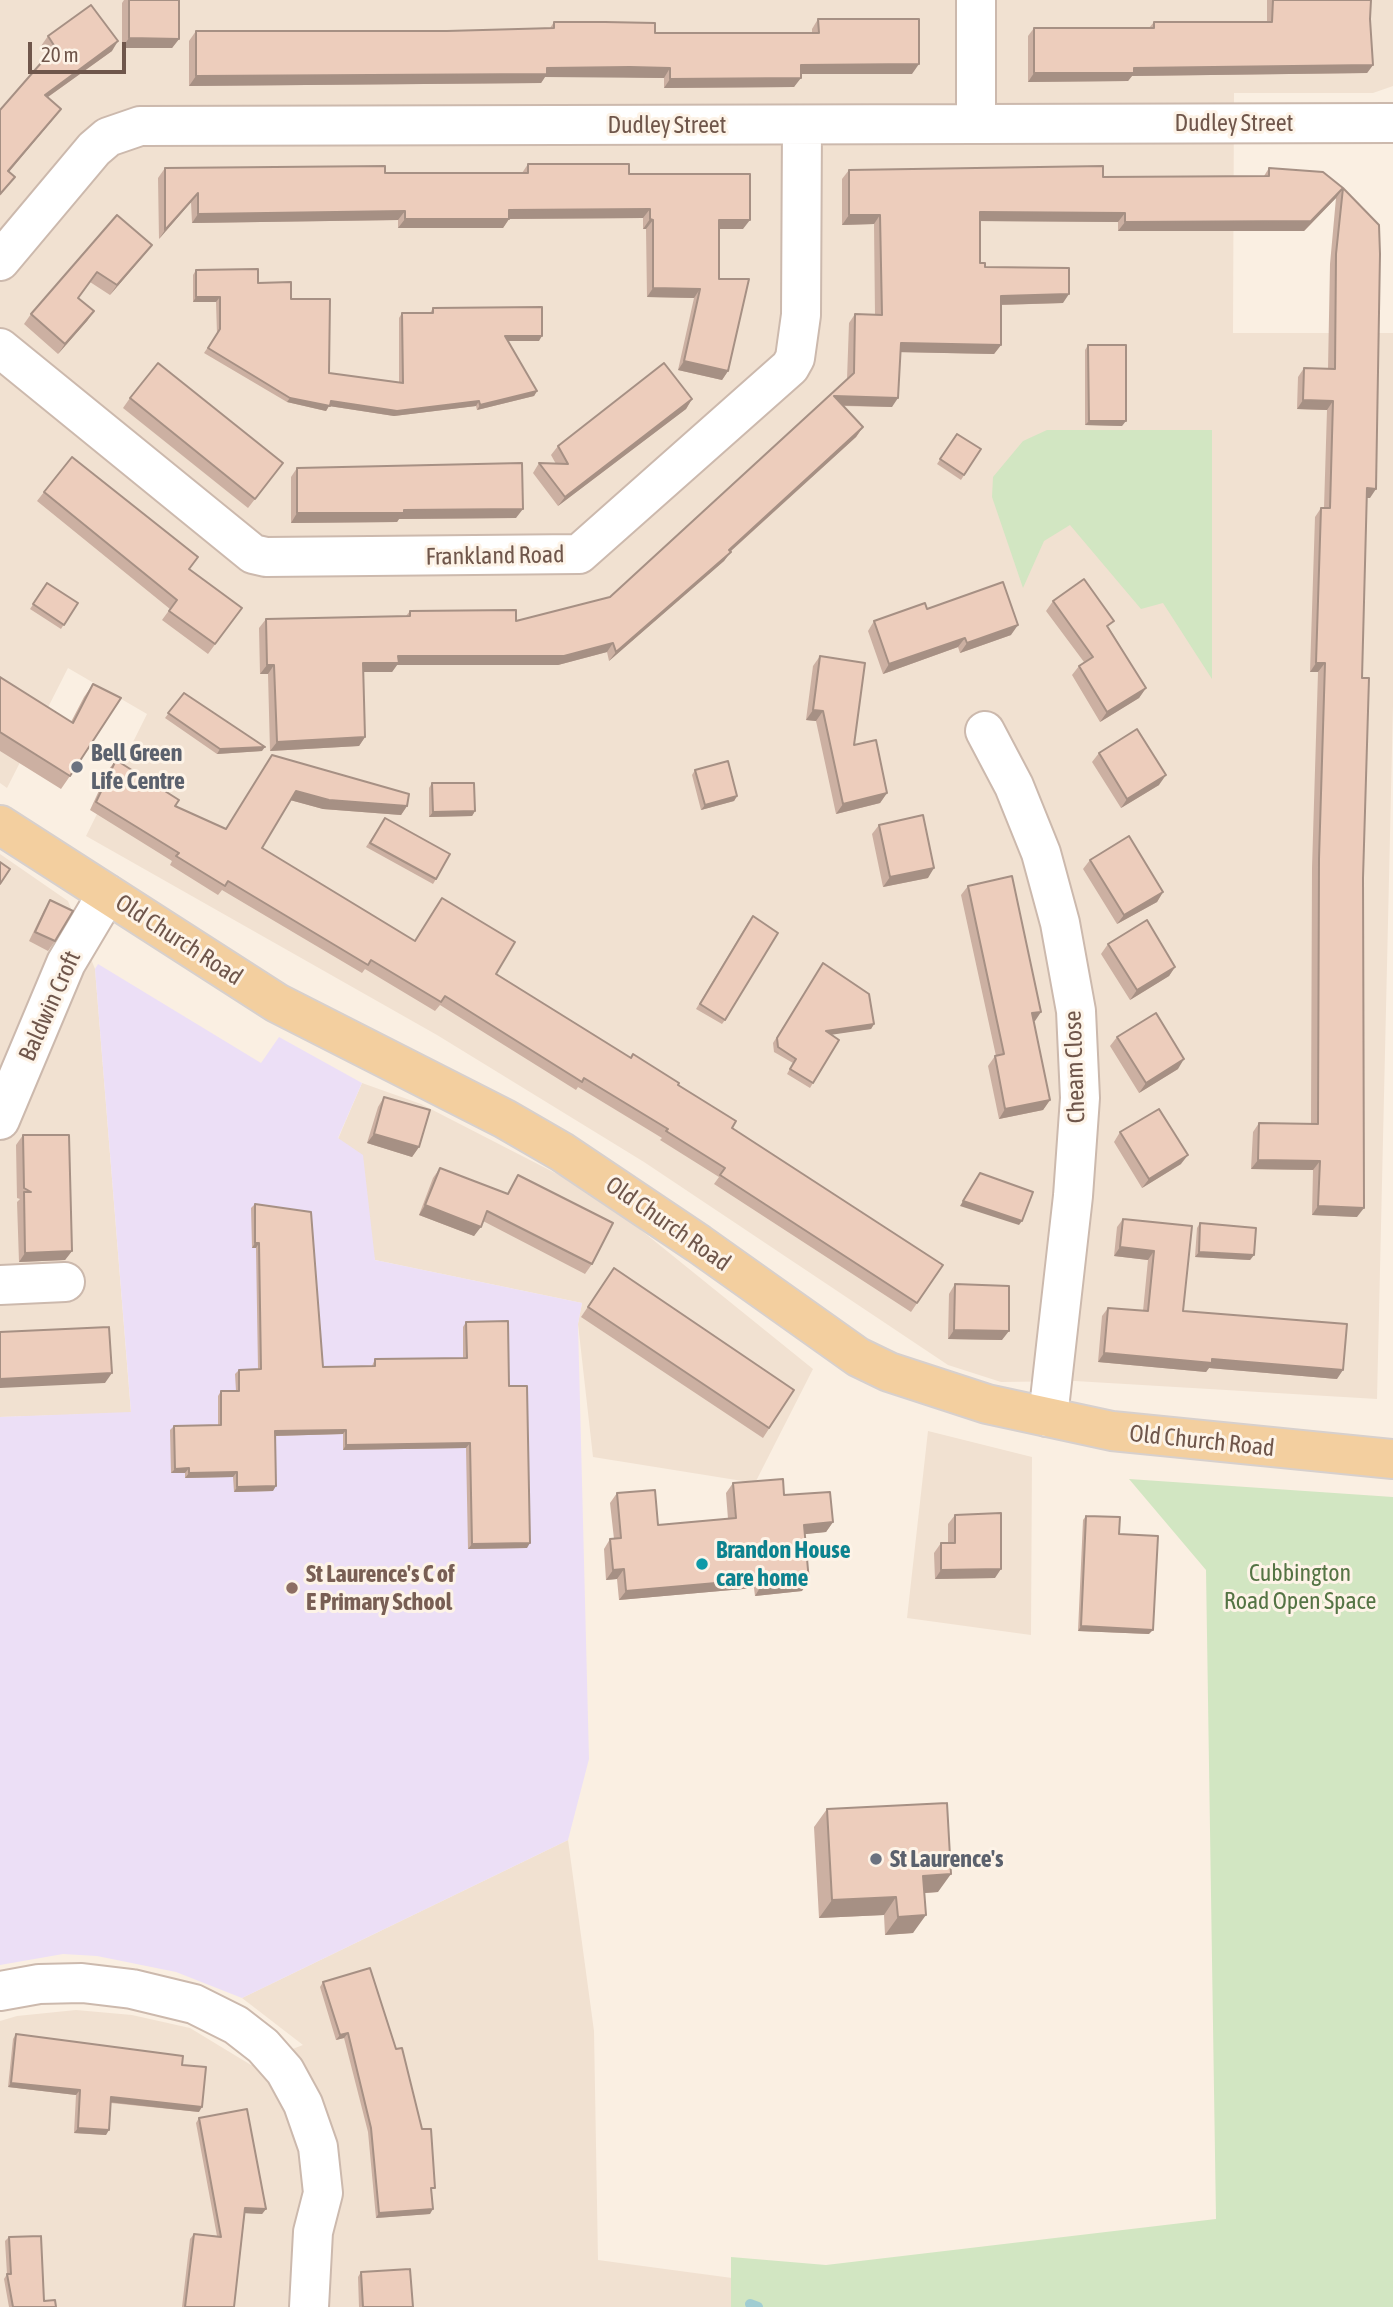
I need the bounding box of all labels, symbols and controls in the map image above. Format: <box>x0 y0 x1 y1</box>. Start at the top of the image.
scale bar <box>32 28 130 72</box>
text: 20 m <box>41 42 79 66</box>
street label: Dudley Street <box>1174 109 1294 137</box>
street label: Dudley Street <box>607 111 727 139</box>
street label: Frankland Road <box>425 540 565 572</box>
place label: Bell Green Life Centre <box>91 739 185 795</box>
marker: Bell Green Life Centre <box>69 759 85 775</box>
street label: Old Church Road <box>110 888 248 992</box>
street label: Baldwin Croft <box>13 946 87 1066</box>
street label: Cheam Close <box>1059 1010 1091 1124</box>
street label: Old Church Road <box>600 1170 736 1278</box>
street label: Old Church Road <box>1128 1419 1276 1463</box>
place label: Brandon House care home <box>716 1536 851 1592</box>
marker: Brandon House care home <box>694 1556 710 1572</box>
park label: Cubbington Road Open Space <box>1224 1559 1376 1615</box>
place label: St Laurence's C of E Primary School <box>306 1560 455 1616</box>
marker: St Laurence's C of E Primary School <box>284 1580 300 1596</box>
place label: St Laurence's <box>890 1845 1003 1873</box>
marker: St Laurence's <box>868 1851 884 1867</box>

